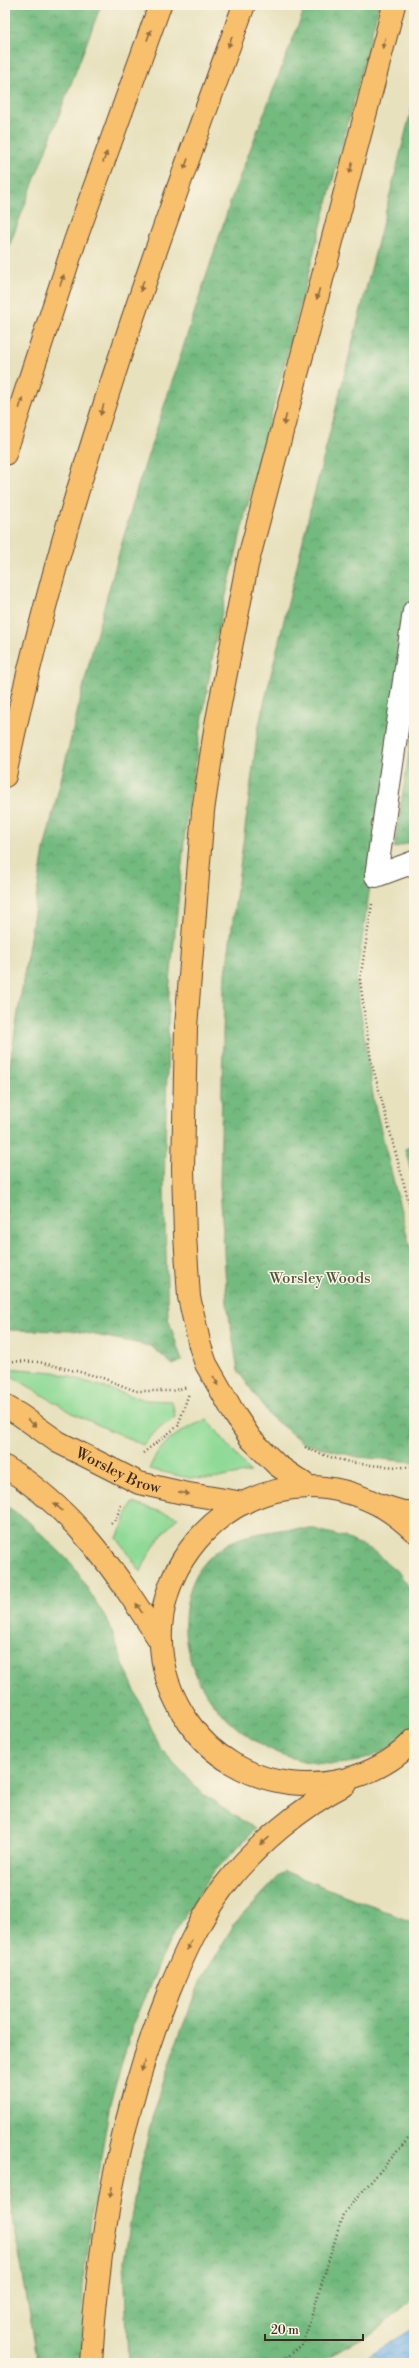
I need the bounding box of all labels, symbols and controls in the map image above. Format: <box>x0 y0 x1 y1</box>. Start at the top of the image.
one-way arrow <box>147 29 153 41</box>
one-way arrow <box>227 36 233 48</box>
one-way arrow <box>380 36 386 49</box>
one-way arrow <box>102 151 108 163</box>
one-way arrow <box>183 158 189 170</box>
one-way arrow <box>347 162 353 175</box>
one-way arrow <box>59 274 65 286</box>
one-way arrow <box>139 281 145 293</box>
one-way arrow <box>315 288 321 300</box>
one-way arrow <box>18 397 24 409</box>
one-way arrow <box>99 404 105 416</box>
one-way arrow <box>282 414 288 426</box>
park label: Worsley Woods <box>269 1269 370 1288</box>
one-way arrow <box>212 1376 219 1387</box>
one-way arrow <box>27 1419 37 1427</box>
street label: Worsley Brow <box>72 1443 163 1497</box>
one-way arrow <box>178 1490 190 1496</box>
one-way arrow <box>53 1503 62 1512</box>
one-way arrow <box>135 1603 143 1613</box>
one-way arrow <box>260 1837 271 1846</box>
one-way arrow <box>185 1939 192 1951</box>
one-way arrow <box>140 2061 146 2073</box>
one-way arrow <box>107 2186 113 2199</box>
scale bar <box>265 2316 363 2342</box>
text: 20 m <box>271 2323 299 2338</box>

